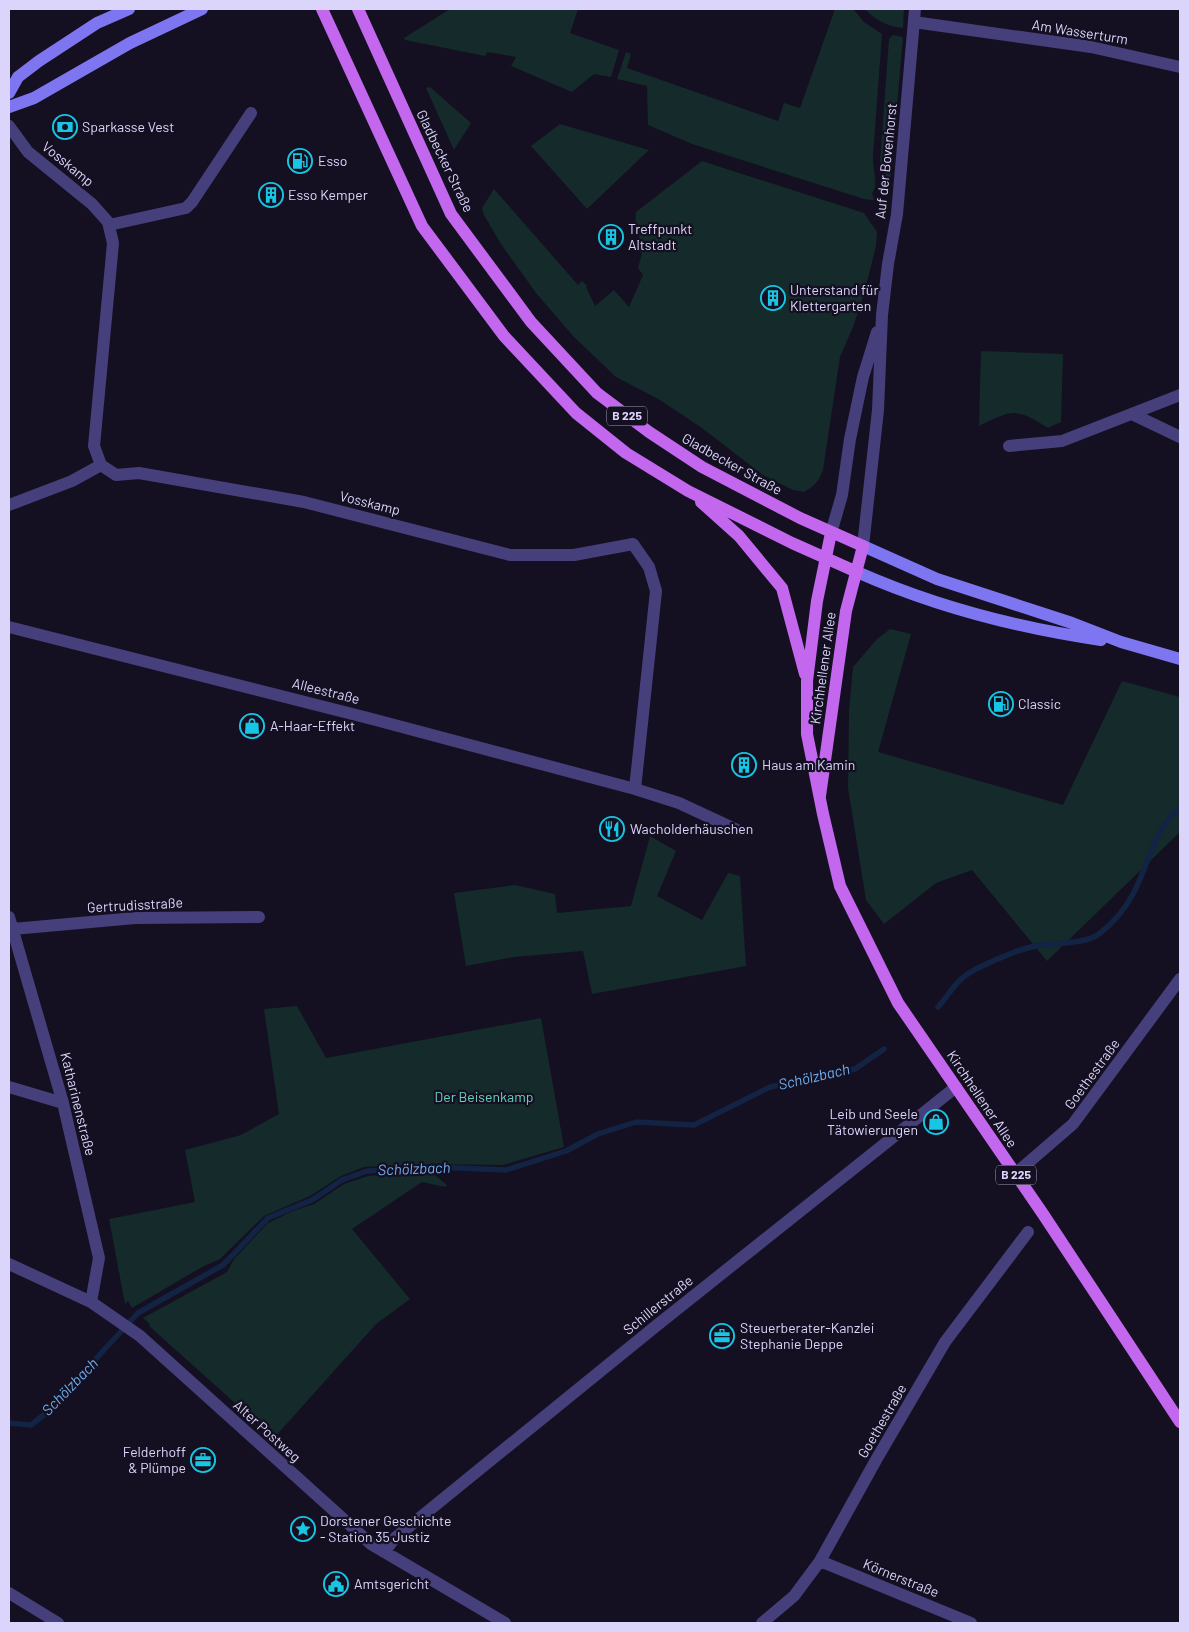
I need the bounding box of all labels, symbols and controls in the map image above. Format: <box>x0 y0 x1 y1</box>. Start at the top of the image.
street label: Am Wasserturm <box>1031 16 1129 47</box>
street label: Auf der Bovenhorst <box>871 102 900 220</box>
street label: Gladbecker Straße <box>413 107 478 215</box>
bank icon: Sparkasse Vest <box>52 114 78 140</box>
place label: Sparkasse Vest <box>82 118 174 135</box>
street label: Vosskamp <box>39 138 98 190</box>
fuel station icon: Esso <box>287 148 313 174</box>
place label: Esso <box>318 152 347 169</box>
building icon: Esso Kemper <box>258 182 284 208</box>
place label: Esso Kemper <box>288 186 368 203</box>
place label: Treffpunkt Altstadt <box>628 220 692 253</box>
building icon: Treffpunkt Altstadt <box>598 224 624 250</box>
place label: Unterstand für Klettergarten <box>790 281 879 314</box>
building icon: Unterstand für Klettergarten <box>760 285 786 311</box>
road number: B 225 <box>607 406 647 426</box>
street label: Gladbecker Straße <box>679 429 785 498</box>
street label: Vosskamp <box>338 487 402 518</box>
street label: Kirchhellener Allee <box>806 611 839 725</box>
street label: Alleestraße <box>291 674 362 707</box>
fuel station icon: Classic <box>988 691 1014 717</box>
place label: Classic <box>1018 695 1061 712</box>
shop icon: A-Haar-Effekt <box>239 713 265 739</box>
place label: A-Haar-Effekt <box>270 717 355 734</box>
building icon: Haus am Kamin <box>731 752 757 778</box>
place label: Haus am Kamin <box>762 756 855 773</box>
restaurant icon: Wacholderhäuschen <box>599 816 625 842</box>
place label: Wacholderhäuschen <box>630 820 753 837</box>
street label: Gertrudisstraße <box>87 893 183 916</box>
street label: Goethestraße <box>1060 1035 1123 1112</box>
street label: Kirchhellener Allee <box>944 1047 1021 1151</box>
street label: Katharinenstraße <box>57 1050 100 1157</box>
water label: Schölzbach <box>776 1059 851 1093</box>
park label: Der Beisenkamp <box>435 1088 533 1105</box>
place label: Leib und Seele Tätowierungen <box>827 1105 918 1138</box>
shop icon: Leib und Seele Tätowierungen <box>923 1109 949 1135</box>
water label: Schölzbach <box>377 1158 451 1178</box>
road number: B 225 <box>996 1166 1036 1184</box>
street label: Schillerstraße <box>619 1271 696 1338</box>
place label: Steuerberater-Kanzlei Stephanie Deppe <box>740 1319 874 1352</box>
office icon: Steuerberater-Kanzlei Stephanie Deppe <box>709 1323 735 1349</box>
water label: Schölzbach <box>38 1354 101 1419</box>
street label: Goethestraße <box>854 1381 910 1461</box>
street label: Alter Postweg <box>230 1396 304 1465</box>
place label: Felderhoff & Plümpe <box>123 1443 186 1476</box>
office icon: Felderhoff & Plümpe <box>190 1447 216 1473</box>
place label: Dorstener Geschichte - Station 35 Justiz <box>320 1512 451 1545</box>
place icon: Dorstener Geschichte - Station 35 Justiz <box>290 1516 316 1542</box>
street label: Körnerstraße <box>861 1555 942 1600</box>
public building icon: Amtsgericht <box>323 1571 349 1597</box>
place label: Amtsgericht <box>354 1575 429 1592</box>

